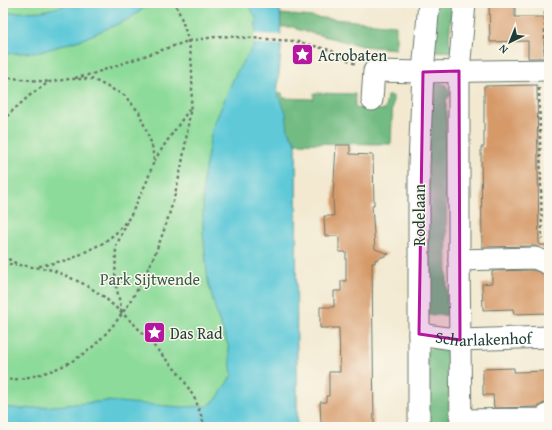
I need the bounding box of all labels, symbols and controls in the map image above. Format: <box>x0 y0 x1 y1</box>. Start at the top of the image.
north arrow <box>490 22 530 62</box>
text: N <box>495 41 511 58</box>
place icon: Acrobaten <box>289 42 315 68</box>
place label: Acrobaten <box>318 43 387 67</box>
street label: Rodelaan <box>407 184 431 246</box>
park label: Park Sijtwende <box>100 267 200 291</box>
place icon: Das Rad <box>141 320 167 346</box>
place label: Das Rad <box>170 321 223 345</box>
street label: Scharlakenhof <box>434 325 534 352</box>

